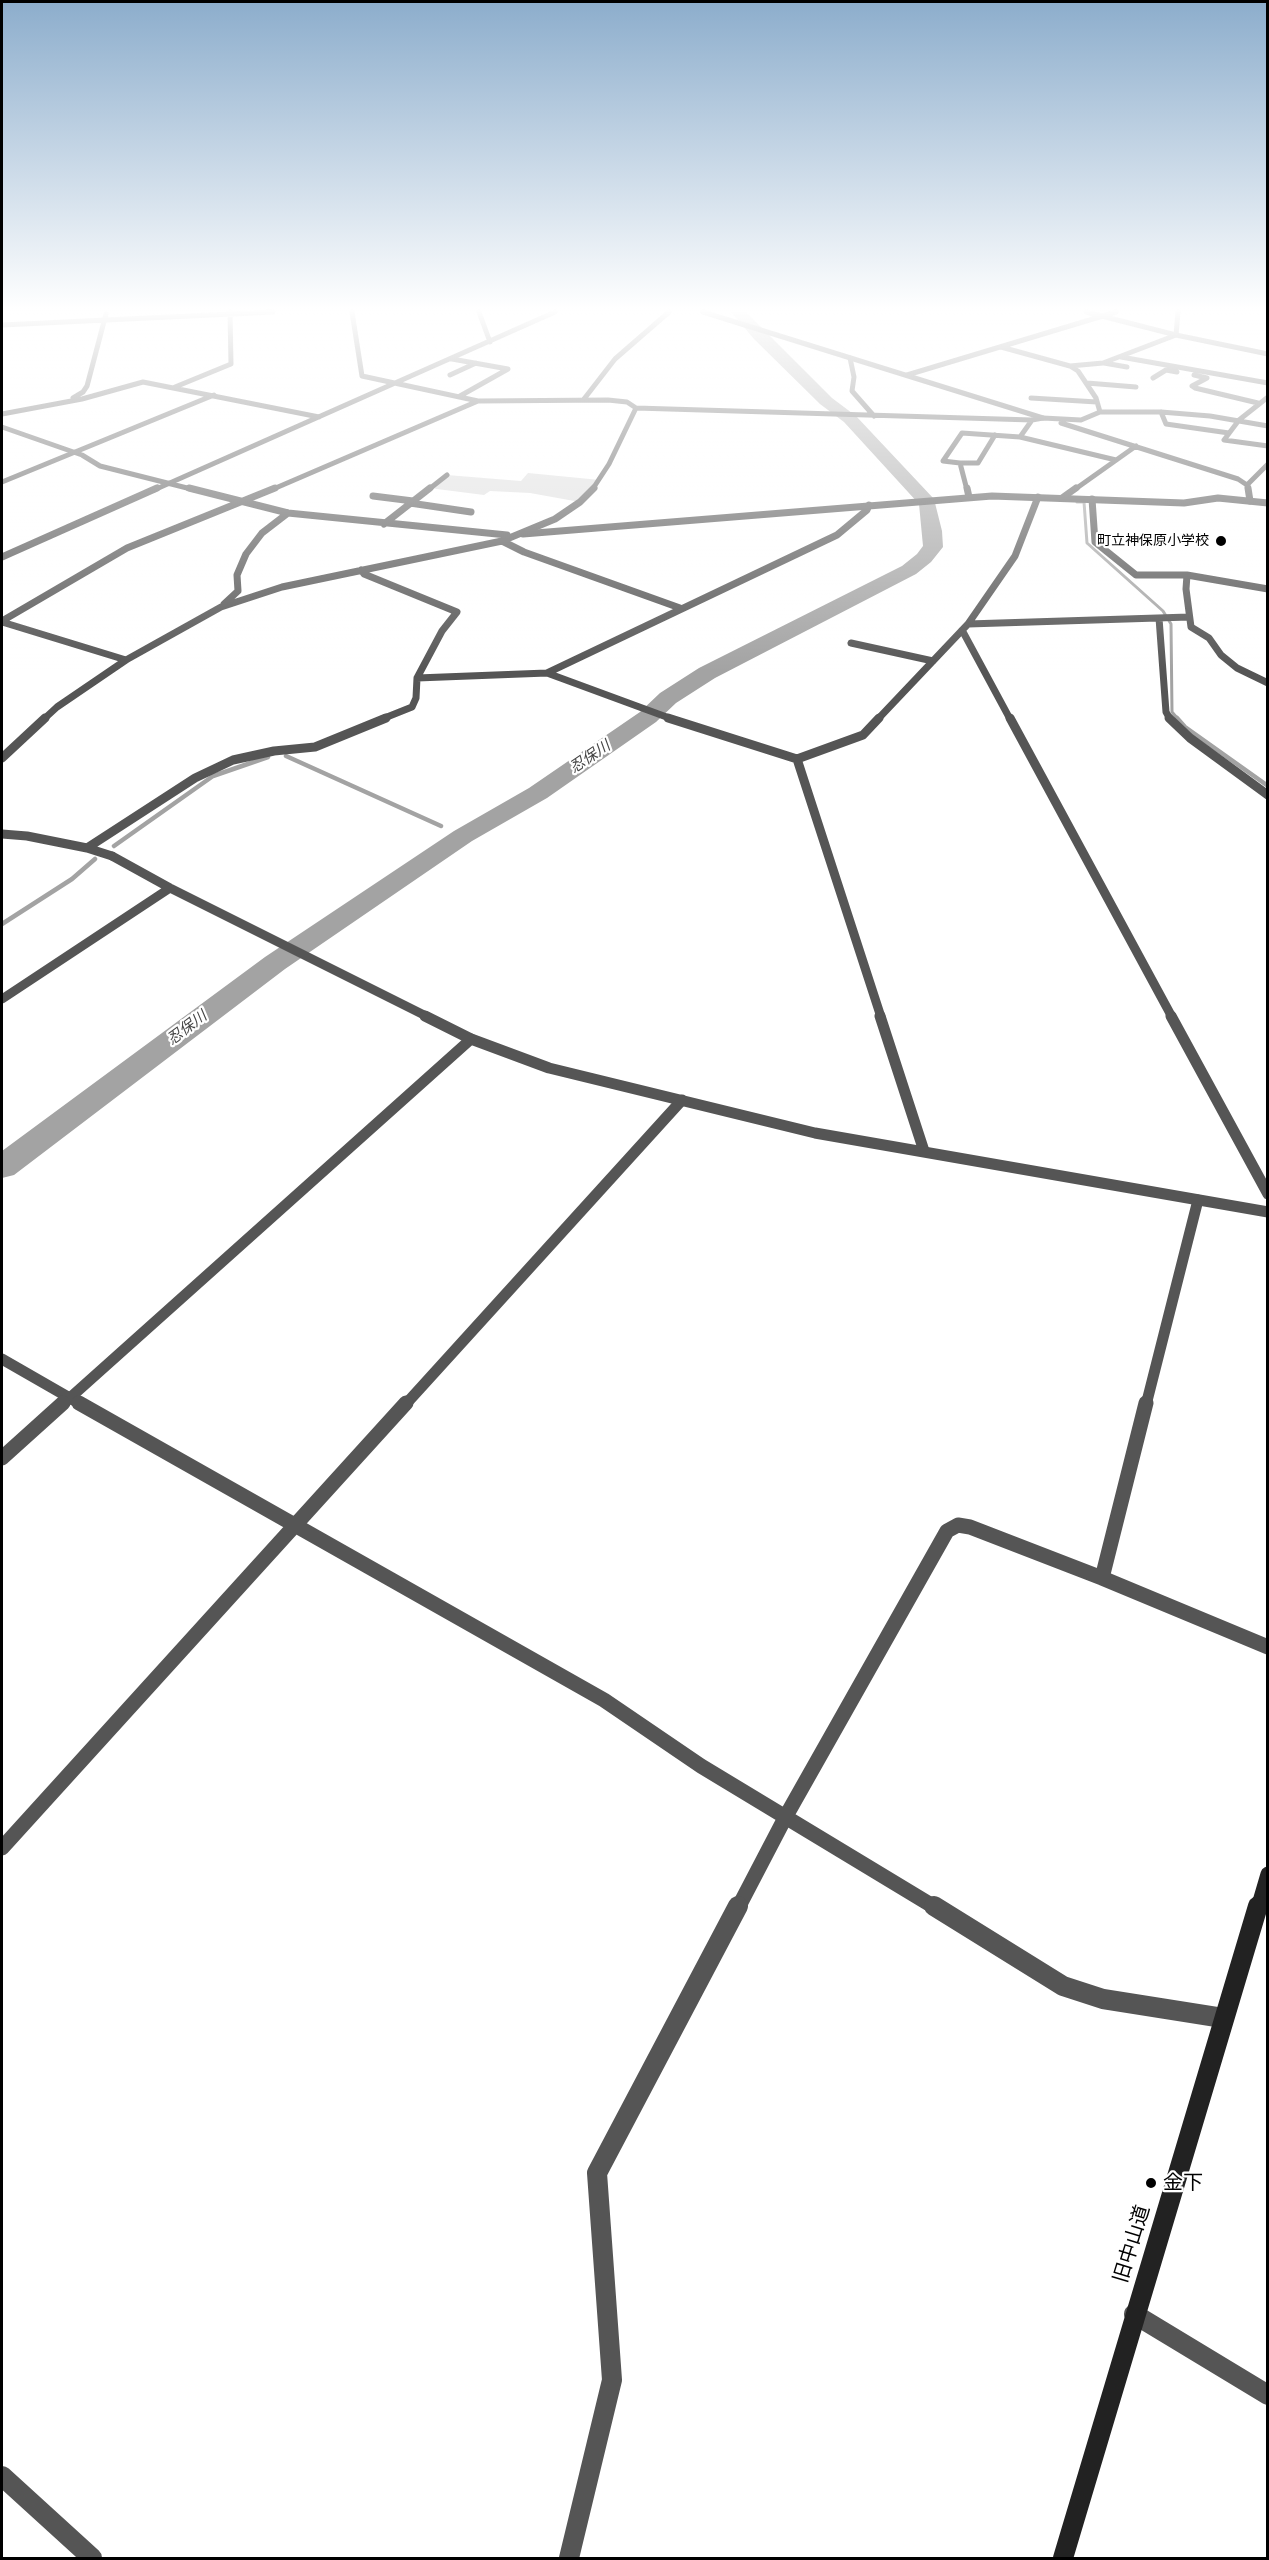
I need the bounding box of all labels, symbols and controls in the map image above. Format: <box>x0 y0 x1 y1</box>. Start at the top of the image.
place label: 町立神保原小学校 <box>1097 533 1209 549</box>
marker: 町立神保原小学校 <box>1214 534 1228 548</box>
water label: 忍保川 <box>566 737 614 777</box>
water label: 忍保川 <box>164 1007 210 1049</box>
place label: 金下 <box>1163 2171 1203 2195</box>
marker: 金下 <box>1144 2176 1158 2190</box>
street label: 旧中山道 <box>1109 2202 1155 2286</box>

